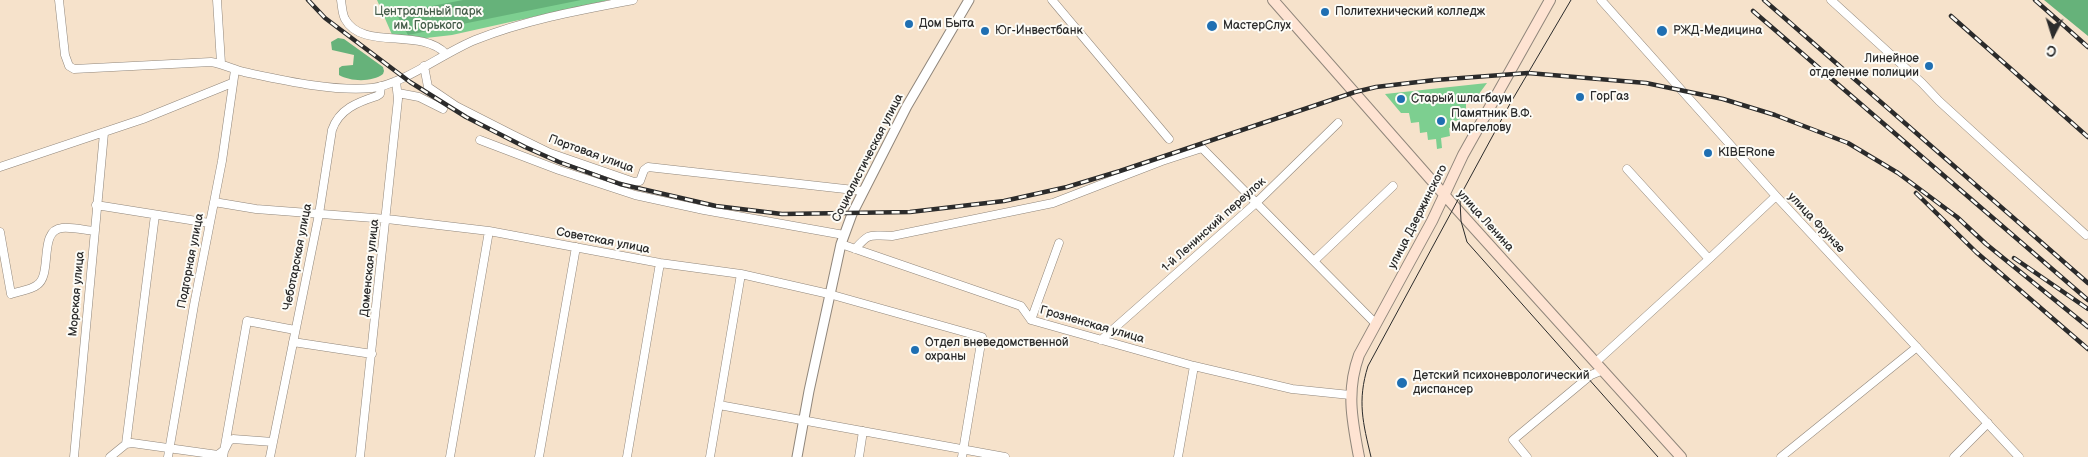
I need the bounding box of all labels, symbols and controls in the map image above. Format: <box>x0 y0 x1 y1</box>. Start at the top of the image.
park label: Центральный парк им. Горького <box>374 5 482 33</box>
place label: Политехнический колледж <box>1335 5 1485 19</box>
marker: Политехнический колледж <box>1319 6 1331 18</box>
north arrow <box>2028 10 2078 60</box>
place label: Дом Быта <box>919 17 974 31</box>
marker: Дом Быта <box>903 18 915 30</box>
marker: МастерСлух <box>1205 19 1219 33</box>
place label: МастерСлух <box>1223 19 1291 33</box>
place label: Юг-Инвестбанк <box>995 24 1083 38</box>
marker: РЖД-Медицина <box>1655 24 1669 38</box>
place label: РЖД-Медицина <box>1673 24 1762 38</box>
marker: Юг-Инвестбанк <box>979 25 991 37</box>
text: С <box>2046 42 2057 59</box>
place label: Линейное отделение полиции <box>1809 52 1919 80</box>
marker: Линейное отделение полиции <box>1923 60 1935 72</box>
place label: ГорГаз <box>1590 90 1629 104</box>
street label: Социалистическая улица <box>829 91 907 225</box>
marker: ГорГаз <box>1574 91 1586 103</box>
place label: Старый шлагбаум <box>1411 92 1512 106</box>
marker: Старый шлагбаум <box>1395 93 1407 105</box>
place label: Памятник В.Ф. Маргелову <box>1451 107 1532 135</box>
marker: Памятник В.Ф. Маргелову <box>1435 115 1447 127</box>
street label: Портовая улица <box>546 132 636 176</box>
place label: KIBERone <box>1718 146 1775 160</box>
marker: KIBERone <box>1702 147 1714 159</box>
street label: улица Дзержинского <box>1386 163 1450 271</box>
street label: 1-й Ленинский переулок <box>1159 175 1269 275</box>
street label: улица Ленина <box>1454 187 1516 255</box>
street label: улица Фрунзе <box>1784 190 1848 256</box>
street label: Чеботарская улица <box>281 202 315 312</box>
street label: Подгорная улица <box>175 212 207 310</box>
street label: Доменская улица <box>358 218 382 318</box>
street label: Советская улица <box>555 225 651 257</box>
street label: Морская улица <box>66 251 88 337</box>
street label: Грозненская улица <box>1038 303 1146 347</box>
place label: Отдел вневедомственной охраны <box>925 336 1069 364</box>
marker: Отдел вневедомственной охраны <box>909 344 921 356</box>
place label: Детский психоневрологический диспансер <box>1413 369 1590 397</box>
marker: Детский психоневрологический диспансер <box>1395 376 1409 390</box>

